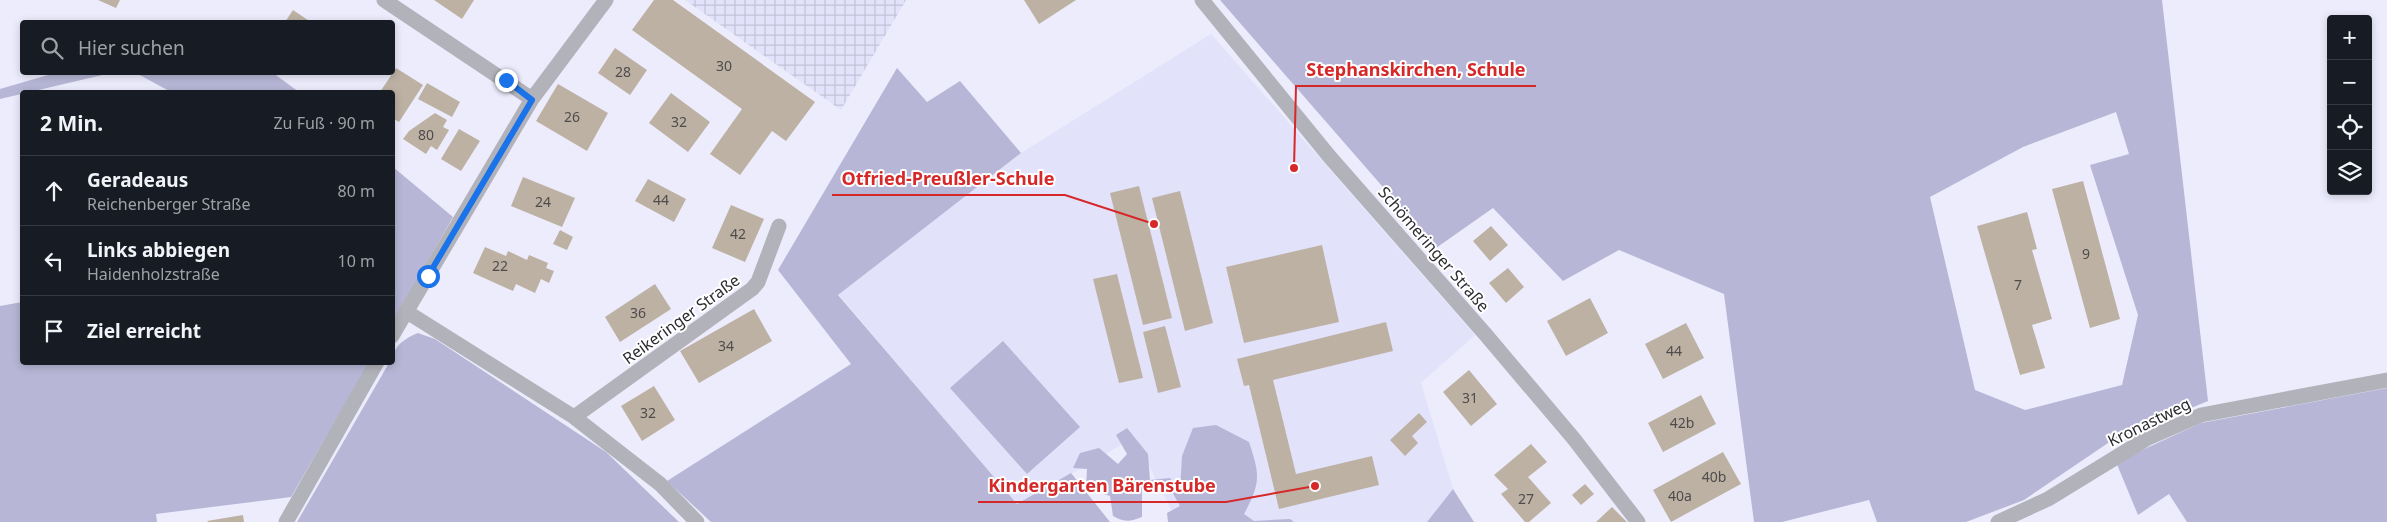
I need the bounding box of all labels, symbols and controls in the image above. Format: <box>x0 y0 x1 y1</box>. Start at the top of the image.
map controls <box>2327 15 2372 195</box>
button: + <box>2327 15 2372 60</box>
search box <box>20 20 395 75</box>
icon: search <box>38 34 66 62</box>
text: Hier suchen <box>78 35 185 61</box>
callout: Stephanskirchen, Schule <box>1296 53 1536 86</box>
house number: 30 <box>716 56 732 75</box>
text: Stephanskirchen, Schule <box>1306 57 1526 81</box>
button: − <box>2327 60 2372 105</box>
house number: 28 <box>615 62 631 81</box>
route end <box>495 69 518 92</box>
button: locate <box>2327 105 2372 150</box>
house number: 26 <box>564 107 580 126</box>
text: 2 Min. <box>40 109 103 137</box>
text: Zu Fuß · 90 m <box>273 112 375 134</box>
house number: 32 <box>671 112 687 131</box>
house number: 80 <box>418 125 434 144</box>
button: layers <box>2327 150 2372 195</box>
callout: Otfried-Preußler-Schule <box>832 162 1065 195</box>
text: Otfried-Preußler-Schule <box>842 166 1054 190</box>
text: Geradeaus <box>87 167 188 193</box>
icon: ahead <box>40 177 68 205</box>
text: 80 m <box>338 180 375 202</box>
street label: Schömeringer Straße <box>1373 182 1495 316</box>
house number: 44 <box>653 190 669 209</box>
house number: 24 <box>535 192 551 211</box>
text: Reichenberger Straße <box>87 193 250 215</box>
house number: 42 <box>730 224 746 243</box>
text: Links abbiegen <box>87 237 230 263</box>
house number: 9 <box>2082 244 2090 263</box>
icon: left <box>40 247 68 275</box>
text: 10 m <box>338 250 375 272</box>
house number: 22 <box>492 256 508 275</box>
text: Haidenholzstraße <box>87 263 220 285</box>
route start <box>417 265 440 288</box>
street label: Reikeringer Straße <box>618 269 744 369</box>
house number: 7 <box>2014 275 2022 294</box>
house number: 36 <box>630 303 646 322</box>
icon: arrive <box>40 317 68 345</box>
text: Ziel erreicht <box>87 318 201 344</box>
house number: 34 <box>718 336 734 355</box>
house number: 44 <box>1666 341 1682 360</box>
house number: 31 <box>1462 388 1478 407</box>
street label: Kronastweg <box>2104 392 2194 452</box>
house number: 32 <box>640 403 656 422</box>
house number: 42b <box>1670 413 1694 432</box>
house number: 40b <box>1702 467 1726 486</box>
callout: Kindergarten Bärenstube <box>978 469 1226 502</box>
text: Kindergarten Bärenstube <box>988 473 1216 497</box>
house number: 40a <box>1668 486 1692 505</box>
house number: 27 <box>1518 489 1534 508</box>

